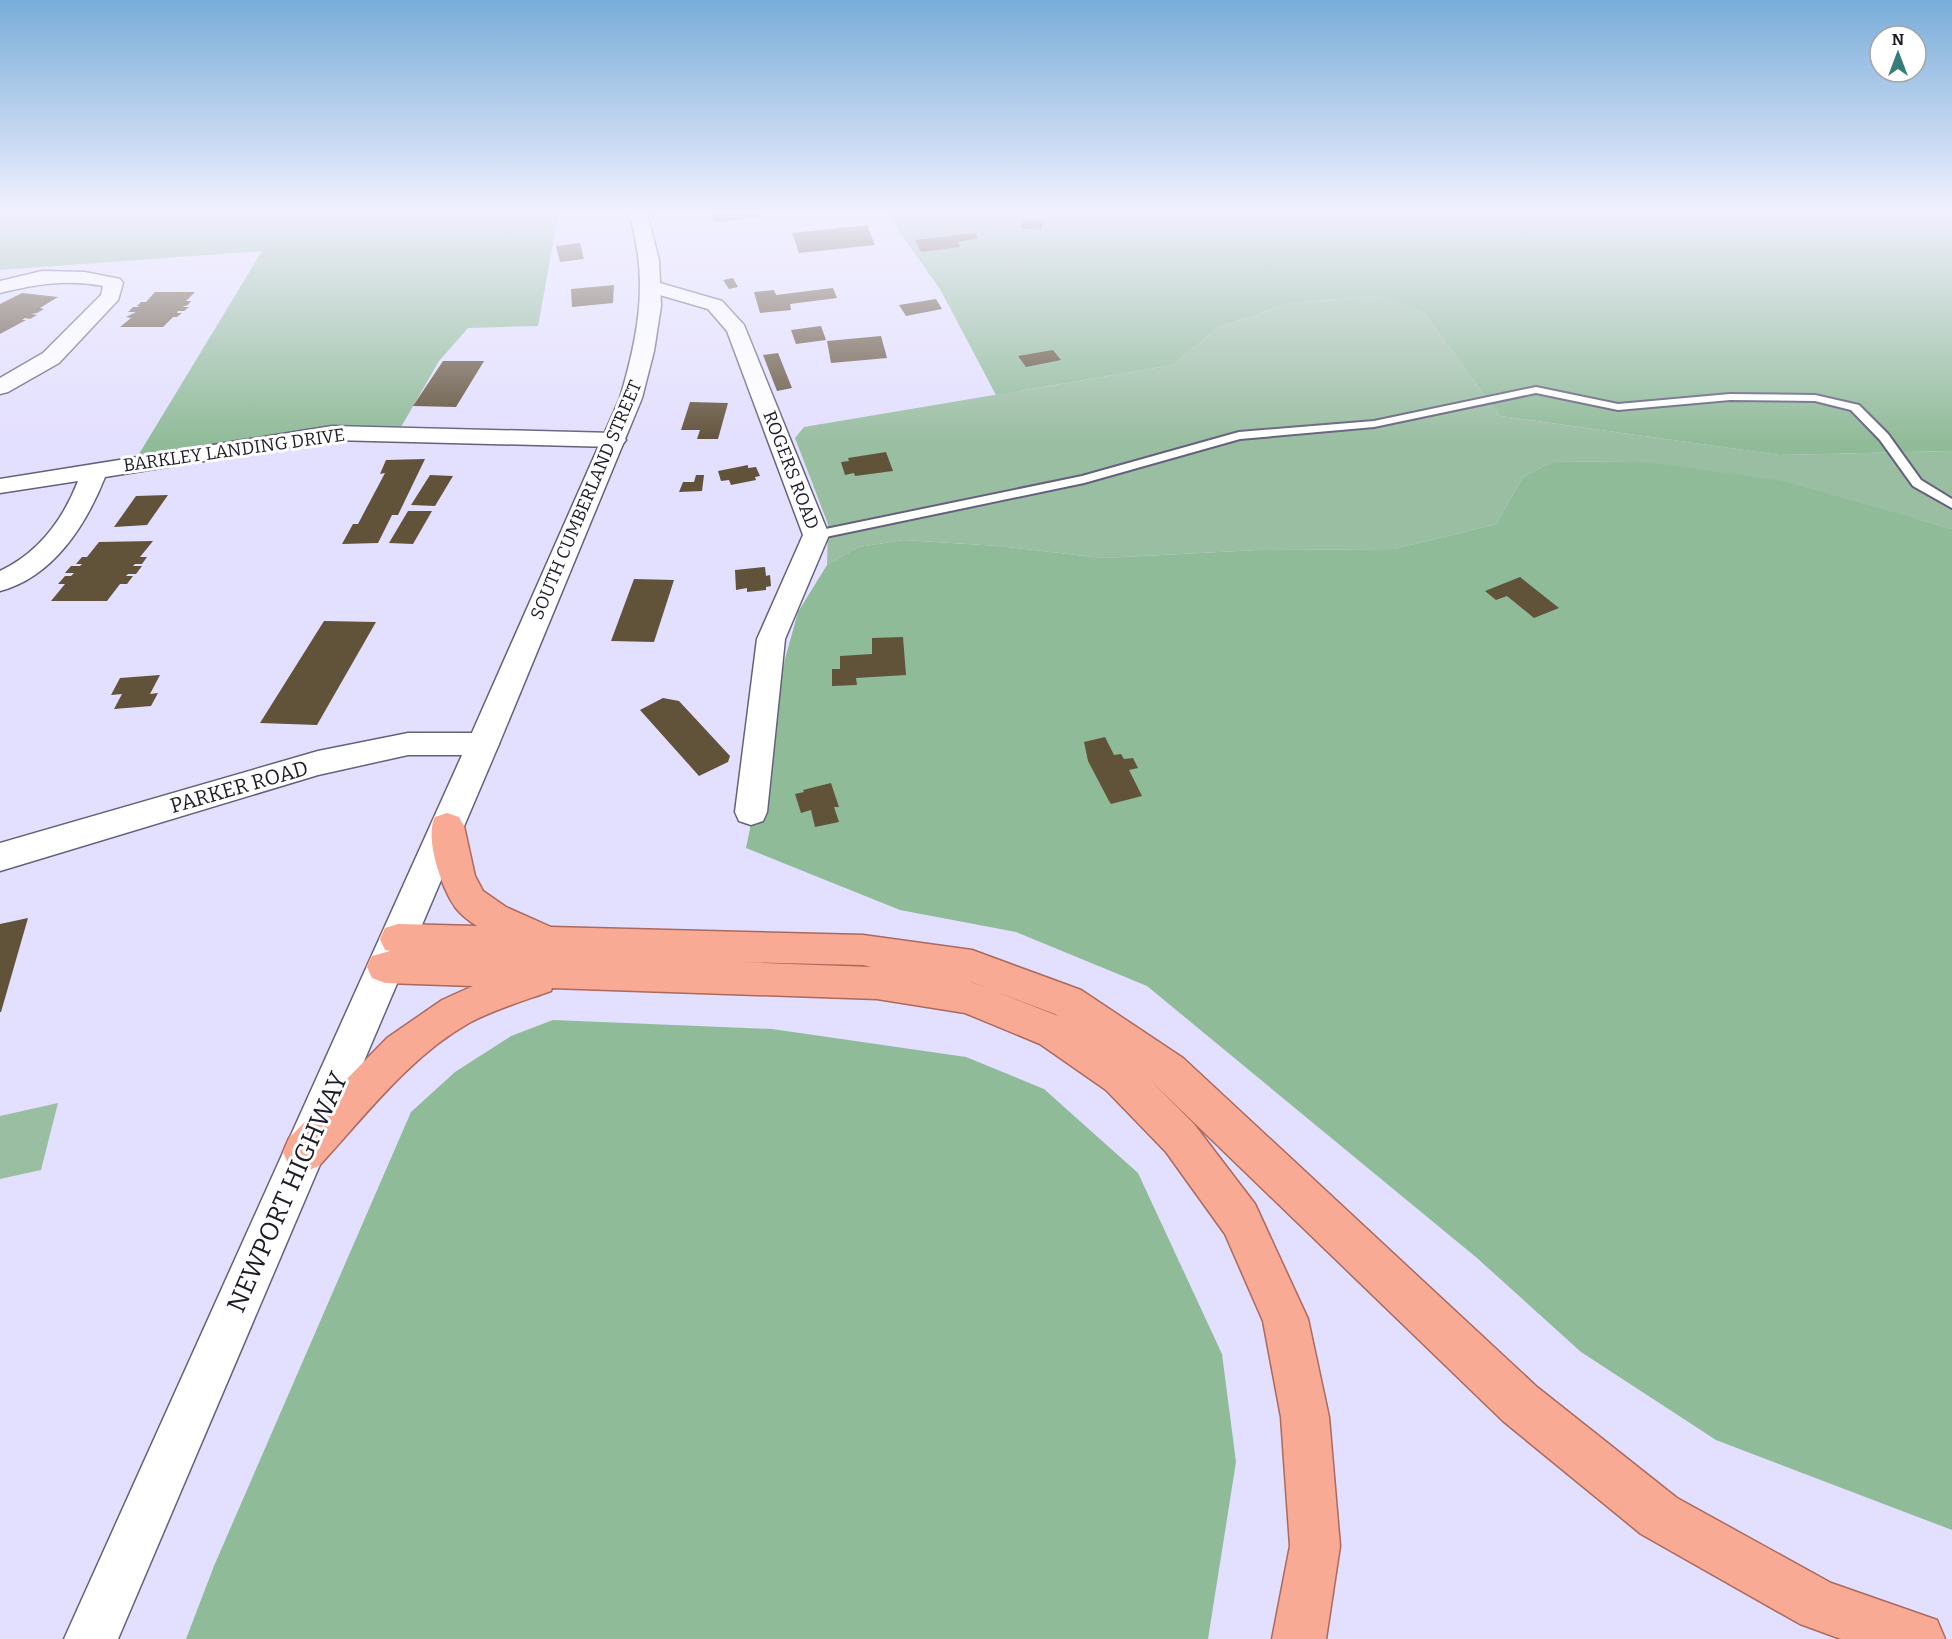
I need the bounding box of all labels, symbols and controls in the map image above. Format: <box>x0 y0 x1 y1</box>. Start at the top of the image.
north arrow <box>1868 24 1928 84</box>
text: N <box>1892 30 1904 49</box>
street label: SOUTH CUMBERLAND STREET <box>526 377 647 623</box>
street label: ROGERS ROAD <box>758 408 824 532</box>
street label: BARKLEY LANDING DRIVE <box>122 424 346 476</box>
street label: PARKER ROAD <box>167 755 311 819</box>
street label: NEWPORT HIGHWAY <box>221 1067 355 1317</box>

